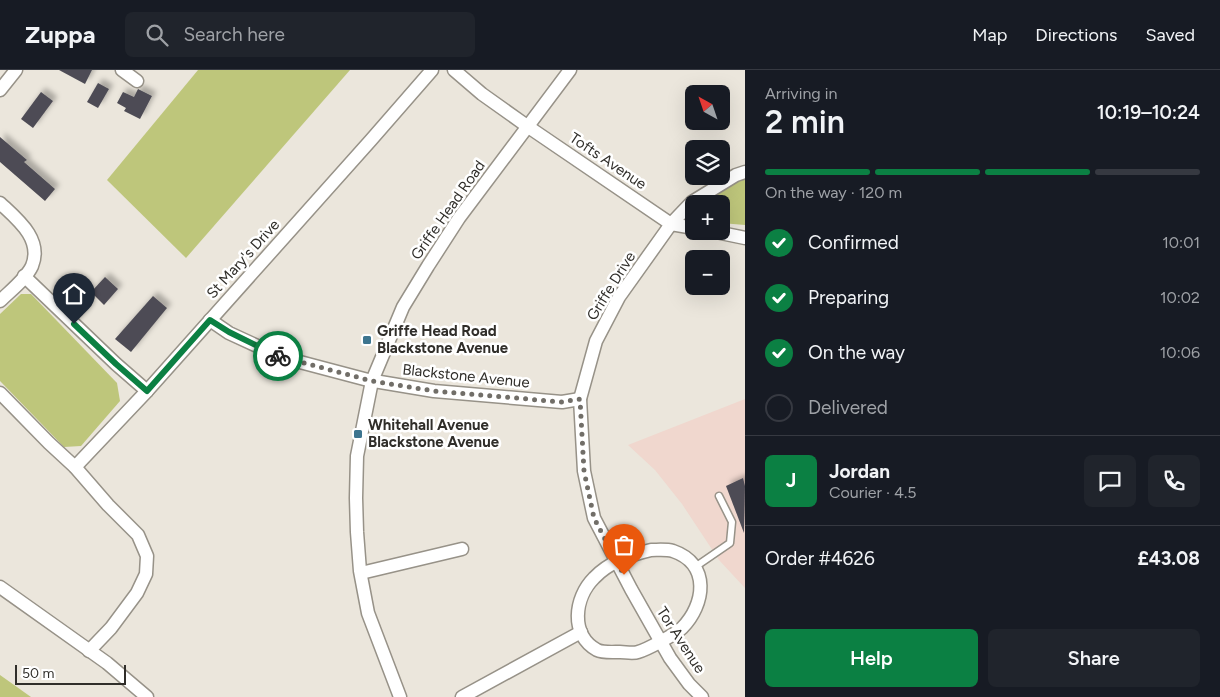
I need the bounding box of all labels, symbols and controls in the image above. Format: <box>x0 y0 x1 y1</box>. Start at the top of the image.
search box <box>125 12 475 57</box>
text: Zuppa <box>25 20 95 49</box>
icon: search <box>143 21 171 49</box>
text: Search here <box>183 23 285 46</box>
text: Map <box>972 24 1007 46</box>
text: Directions <box>1035 24 1117 46</box>
text: Saved <box>1145 24 1195 46</box>
text: Arriving in <box>765 84 837 103</box>
north arrow <box>685 85 730 130</box>
map controls <box>685 85 730 295</box>
text: 10:19–10:24 <box>1097 101 1200 124</box>
text: 2 min <box>765 103 845 141</box>
street label: Tofts Avenue <box>566 129 650 193</box>
button: layers <box>685 140 730 185</box>
street label: Griffe Head Road <box>407 157 489 263</box>
text: On the way · 120 m <box>765 183 902 202</box>
button: + <box>685 195 730 240</box>
street label: St Mary's Drive <box>203 216 283 302</box>
icon: check <box>765 229 793 257</box>
text: Confirmed <box>808 231 899 254</box>
text: 10:01 <box>1162 233 1200 252</box>
street label: Griffe Drive <box>583 248 639 324</box>
button: − <box>685 250 730 295</box>
pin <box>53 273 95 324</box>
icon: home <box>60 280 88 308</box>
icon: check <box>765 284 793 312</box>
text: Preparing <box>808 286 889 309</box>
text: 10:02 <box>1160 288 1200 307</box>
place label: Griffe Head Road Blackstone Avenue <box>377 322 509 357</box>
courier <box>253 331 303 381</box>
marker: Griffe Head Road Blackstone Avenue <box>361 334 373 346</box>
icon: check <box>765 339 793 367</box>
text: On the way <box>808 341 905 364</box>
icon: bike <box>264 342 292 370</box>
text: 10:06 <box>1160 343 1200 362</box>
street label: Blackstone Avenue <box>401 360 531 392</box>
text: Delivered <box>808 396 888 419</box>
place label: Whitehall Avenue Blackstone Avenue <box>368 416 500 451</box>
marker: Whitehall Avenue Blackstone Avenue <box>352 428 364 440</box>
button: chat <box>1084 455 1136 507</box>
button: phone <box>1148 455 1200 507</box>
text: Jordan <box>829 460 890 483</box>
text: J <box>786 469 796 492</box>
text: Courier · 4.5 <box>829 483 916 502</box>
pin <box>603 524 645 575</box>
icon: bag <box>610 531 638 559</box>
text: Order #4626 <box>765 547 875 570</box>
text: £43.08 <box>1137 547 1200 570</box>
street label: Tor Avenue <box>653 603 709 677</box>
button: Help <box>765 629 978 687</box>
button: Share <box>988 629 1200 687</box>
scale bar <box>15 662 126 685</box>
text: 50 m <box>22 665 54 682</box>

